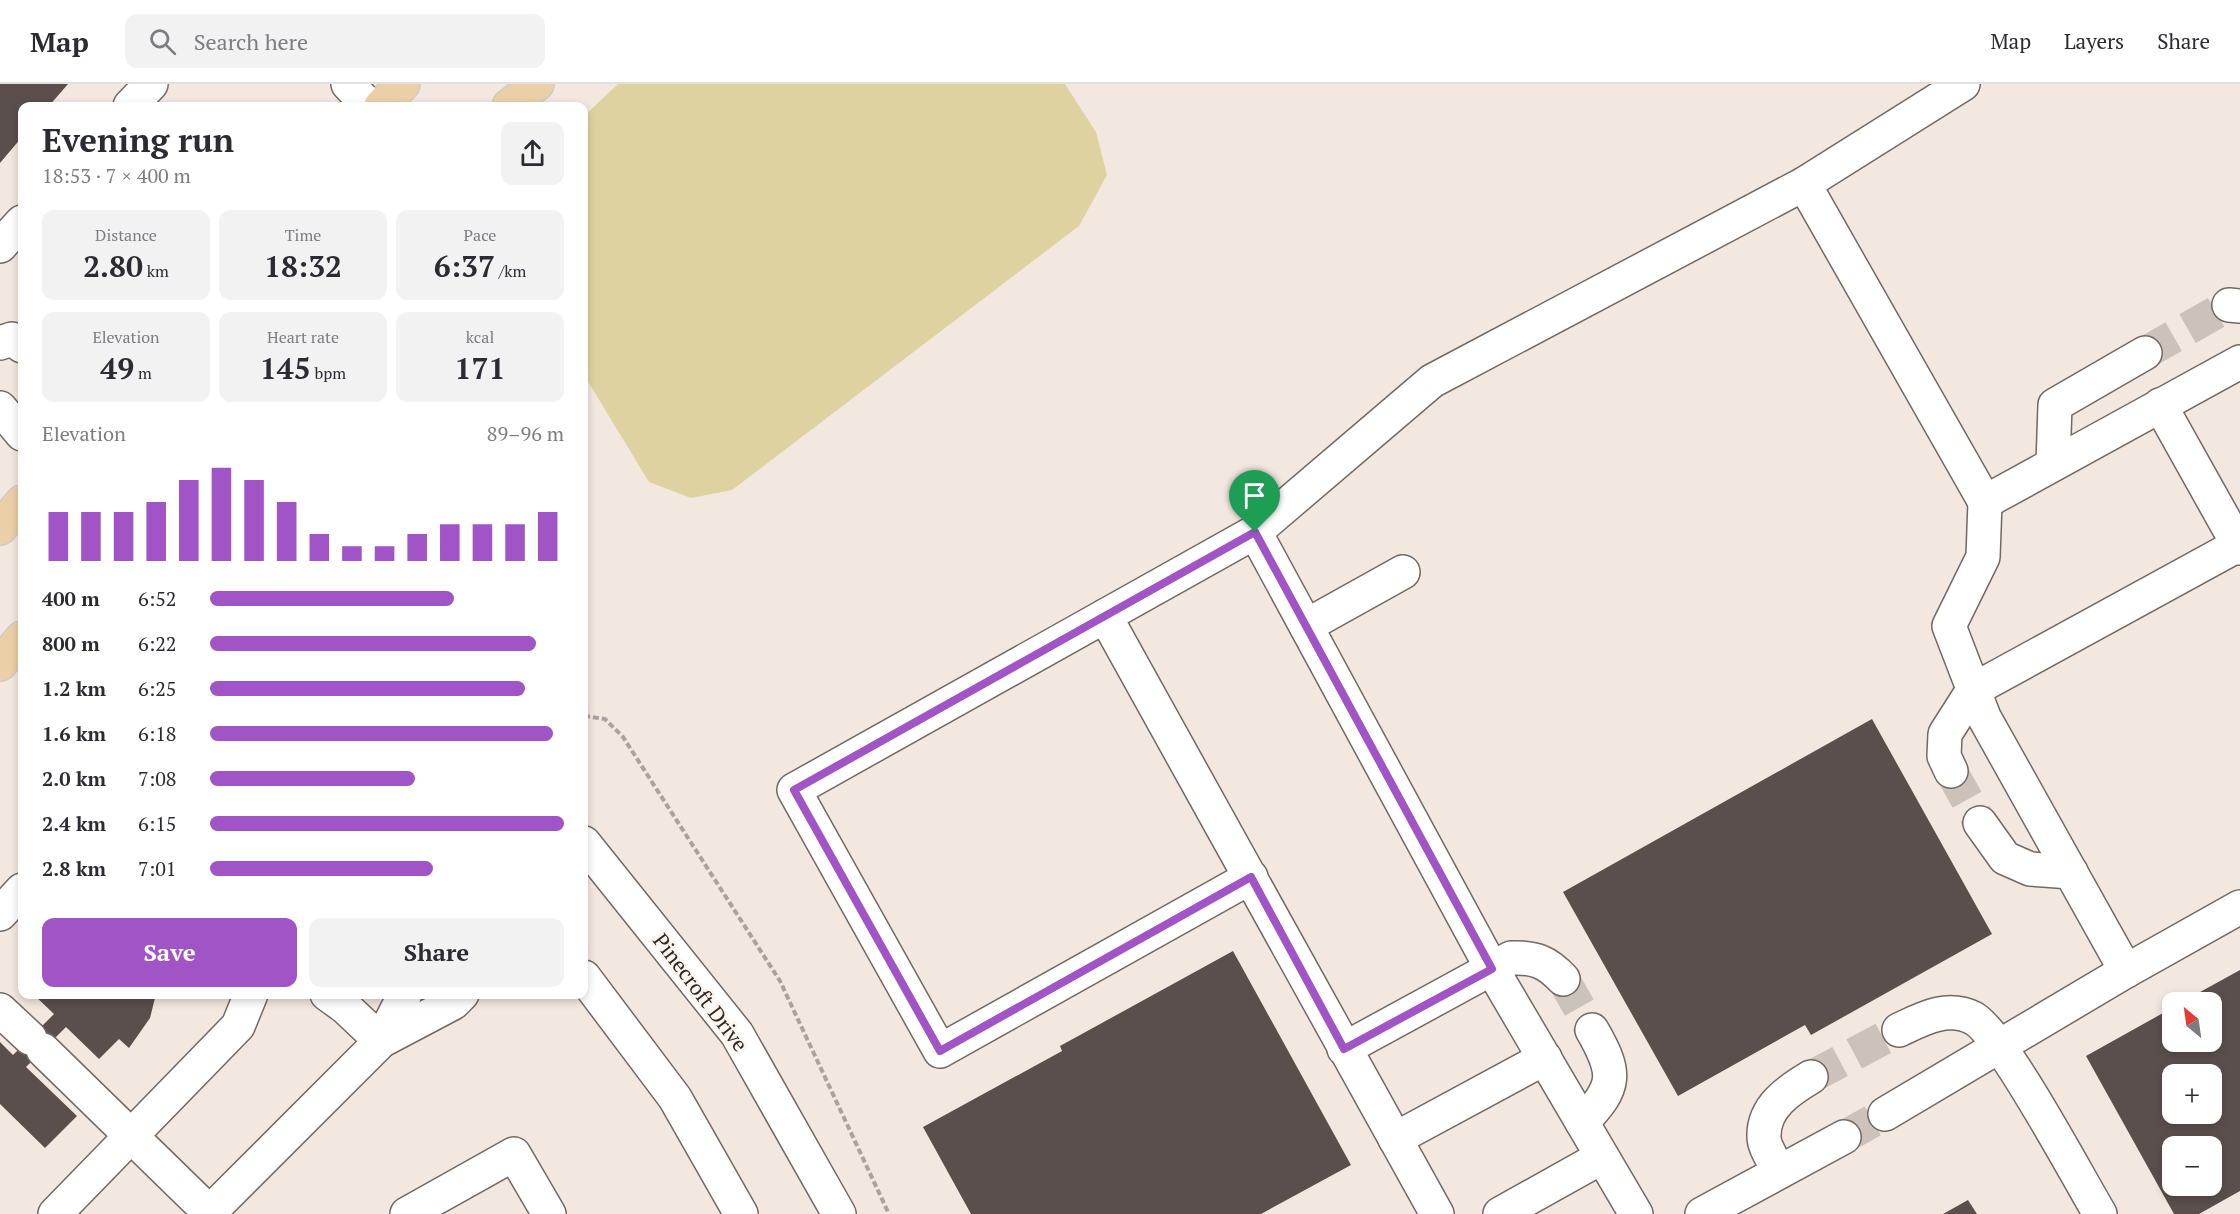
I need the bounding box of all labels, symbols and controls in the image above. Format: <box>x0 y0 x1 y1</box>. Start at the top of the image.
search box <box>125 14 545 68</box>
text: Map <box>30 23 89 60</box>
icon: search <box>146 25 179 58</box>
text: Search here <box>194 27 308 56</box>
text: Map <box>1990 27 2031 55</box>
text: Layers <box>2064 27 2124 55</box>
text: Share <box>2157 27 2210 55</box>
text: Evening run <box>42 118 234 161</box>
button: share <box>501 122 564 185</box>
text: 18:53 · 7 × 400 m <box>42 162 191 189</box>
text: Distance <box>95 224 157 246</box>
text: Time <box>285 224 321 246</box>
text: Pace <box>464 224 496 246</box>
text: 2.80 <box>83 246 143 286</box>
text: 18:32 <box>264 246 342 286</box>
text: 6:37 <box>434 246 495 286</box>
text: km <box>143 260 169 282</box>
text: /km <box>495 260 526 282</box>
text: Elevation <box>92 326 160 348</box>
text: Heart rate <box>267 326 339 348</box>
text: kcal <box>466 326 494 348</box>
text: 49 <box>100 348 134 388</box>
text: 145 <box>260 348 311 388</box>
text: 171 <box>455 348 505 388</box>
text: m <box>134 362 152 384</box>
text: bpm <box>311 362 346 384</box>
text: Elevation <box>42 420 126 447</box>
text: 89–96 m <box>487 420 564 447</box>
pin <box>1229 470 1280 532</box>
icon: arrive <box>1238 479 1271 512</box>
text: 400 m <box>42 585 100 612</box>
text: 6:52 <box>138 585 177 612</box>
text: 800 m <box>42 630 100 657</box>
text: 6:22 <box>138 630 177 657</box>
text: 1.2 km <box>42 675 106 702</box>
text: 6:25 <box>138 675 177 702</box>
text: 1.6 km <box>42 720 106 747</box>
text: 6:18 <box>138 720 177 747</box>
text: 2.0 km <box>42 765 106 792</box>
text: 7:08 <box>138 765 177 792</box>
text: 2.4 km <box>42 810 106 837</box>
text: 6:15 <box>138 810 177 837</box>
text: 2.8 km <box>42 855 106 882</box>
text: 7:01 <box>138 855 177 882</box>
button: Save <box>42 918 297 987</box>
button: Share <box>309 918 564 987</box>
street label: Pinecroft Drive <box>647 927 755 1057</box>
north arrow <box>2162 992 2222 1052</box>
map controls <box>2162 992 2222 1196</box>
button: + <box>2162 1064 2222 1124</box>
button: − <box>2162 1136 2222 1196</box>

